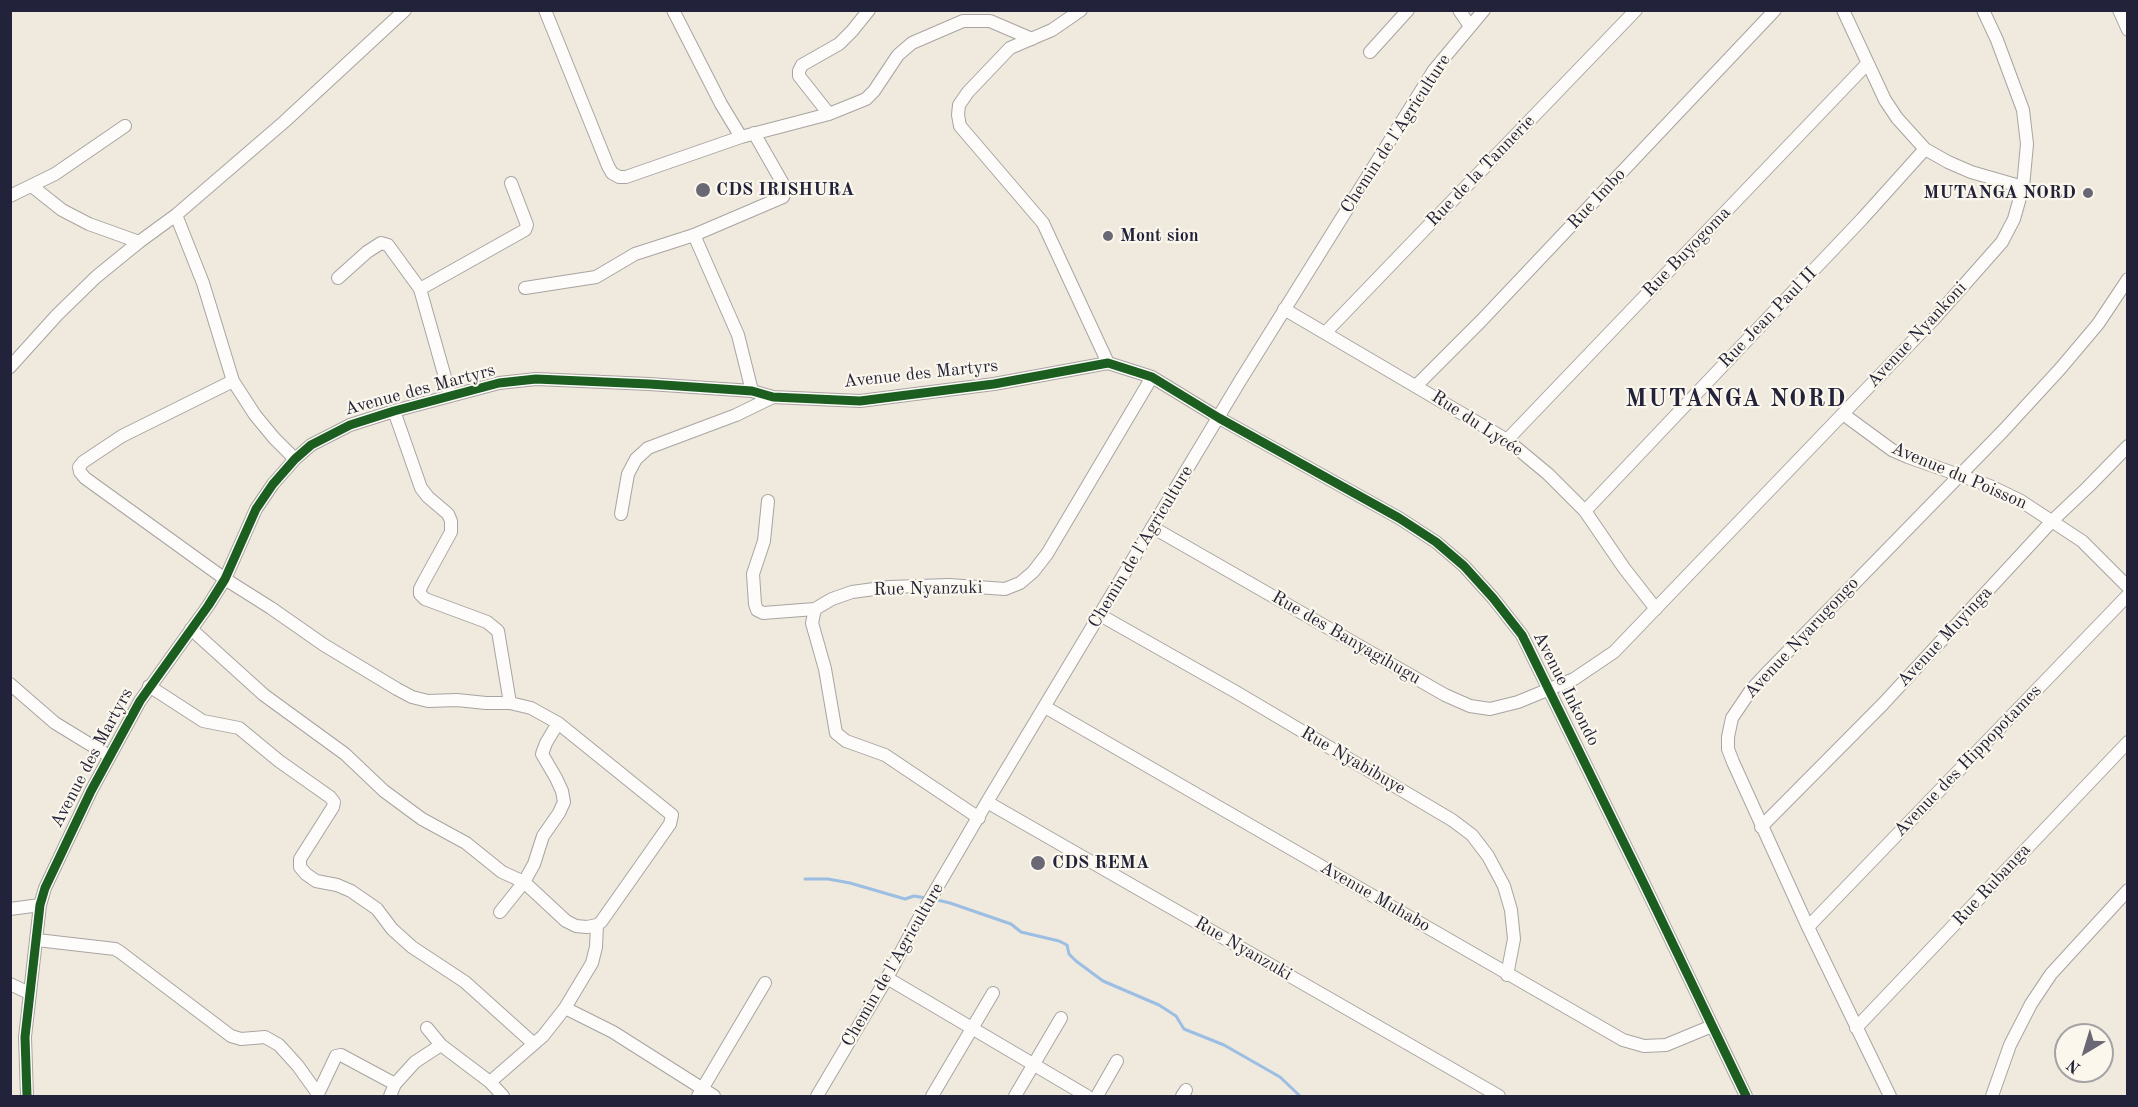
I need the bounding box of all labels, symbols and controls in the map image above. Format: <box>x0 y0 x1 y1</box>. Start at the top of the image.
street label: Chemin de l'Agriculture <box>1336 50 1456 218</box>
street label: Rue de la Tannerie <box>1422 111 1540 231</box>
street label: Rue Imbo <box>1563 164 1631 234</box>
place label: CDS IRISHURA <box>716 179 854 201</box>
marker: CDS IRISHURA <box>694 181 712 199</box>
place label: MUTANGA NORD <box>1923 182 2076 204</box>
marker: MUTANGA NORD <box>2081 186 2095 200</box>
street label: Rue Buyogoma <box>1638 202 1736 302</box>
place label: Mont sion <box>1120 225 1199 247</box>
marker: Mont sion <box>1101 229 1115 243</box>
street label: Rue Jean Paul II <box>1715 263 1821 373</box>
street label: Avenue Nyankoni <box>1863 278 1971 392</box>
street label: Avenue des Martyrs <box>843 355 999 393</box>
street label: Avenue des Martyrs <box>342 359 498 421</box>
street label: Rue du Lycée <box>1427 386 1527 462</box>
district label: MUTANGA NORD <box>1625 386 1847 414</box>
street label: Avenue du Poisson <box>1888 438 2030 514</box>
street label: Chemin de l'Agriculture <box>1084 462 1198 632</box>
street label: Avenue Nyarugongo <box>1740 573 1864 703</box>
street label: Rue Nyanzuki <box>873 577 983 601</box>
street label: Avenue Muyinga <box>1893 582 1997 692</box>
street label: Rue des Banyagihugu <box>1268 587 1424 689</box>
street label: Avenue Inkondo <box>1528 628 1604 750</box>
street label: Avenue des Hippopotames <box>1890 680 2046 842</box>
street label: Avenue des Martyrs <box>46 684 138 832</box>
street label: Rue Nyabibuye <box>1297 722 1409 800</box>
street label: Rue Rubanga <box>1948 839 2036 931</box>
place label: CDS REMA <box>1052 852 1149 874</box>
marker: CDS REMA <box>1029 854 1047 872</box>
street label: Avenue Muhabo <box>1316 857 1434 937</box>
street label: Chemin de l'Agriculture <box>837 879 949 1051</box>
street label: Rue Nyanzuki <box>1190 912 1296 986</box>
north arrow <box>2054 1023 2114 1083</box>
text: N <box>2064 1056 2084 1076</box>

